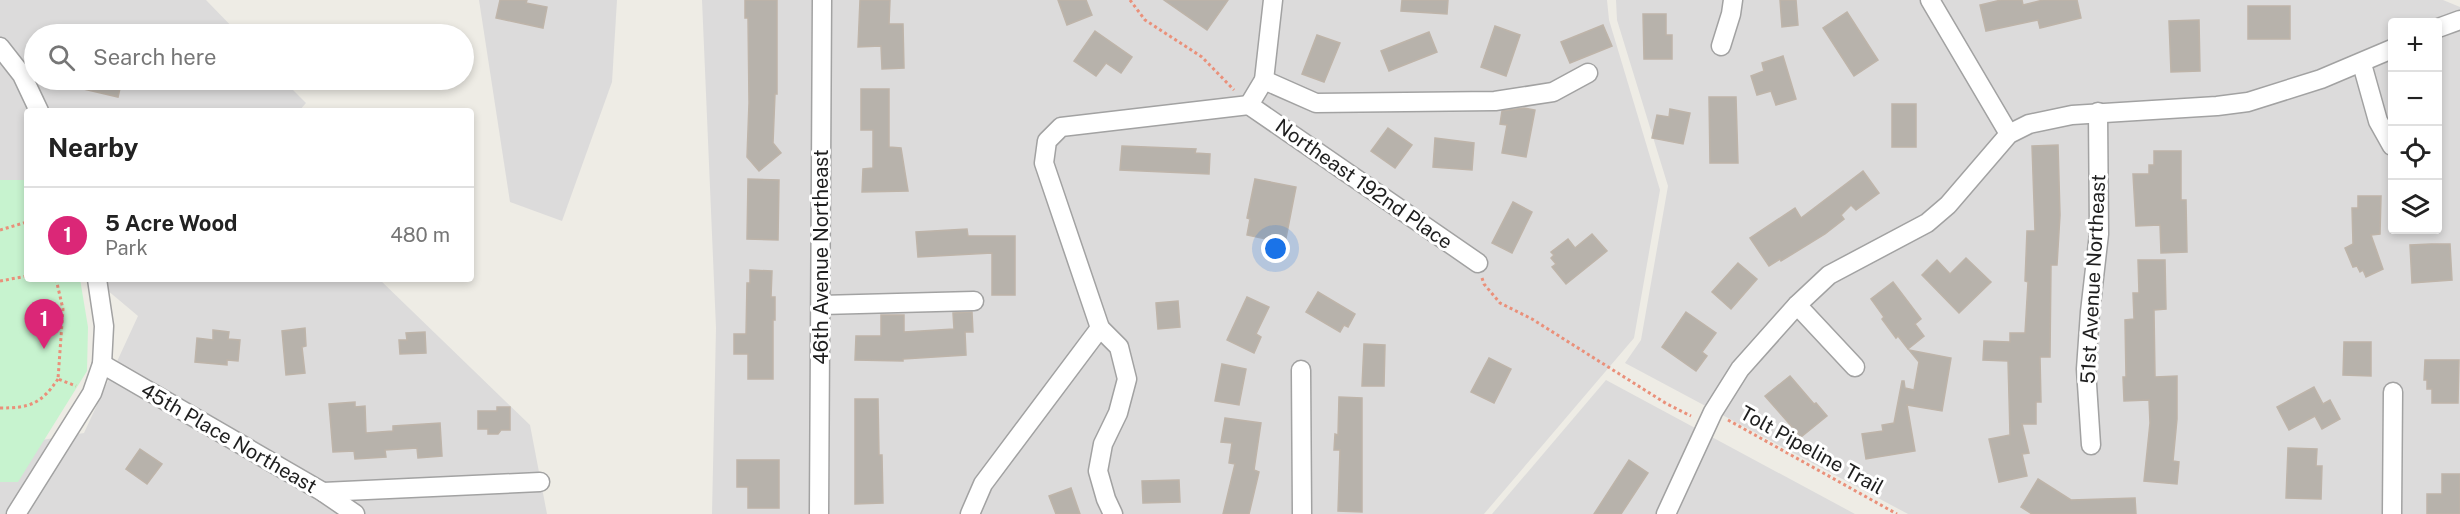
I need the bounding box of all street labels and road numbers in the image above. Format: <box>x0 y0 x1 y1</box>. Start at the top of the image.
street label: Northeast 192nd Place <box>1271 114 1457 254</box>
street label: 46th Avenue Northeast <box>809 149 833 365</box>
street label: 51st Avenue Northeast <box>2076 174 2110 384</box>
street label: 45th Place Northeast <box>137 378 321 498</box>
street label: Tolt Pipeline Trail <box>1736 401 1888 499</box>

